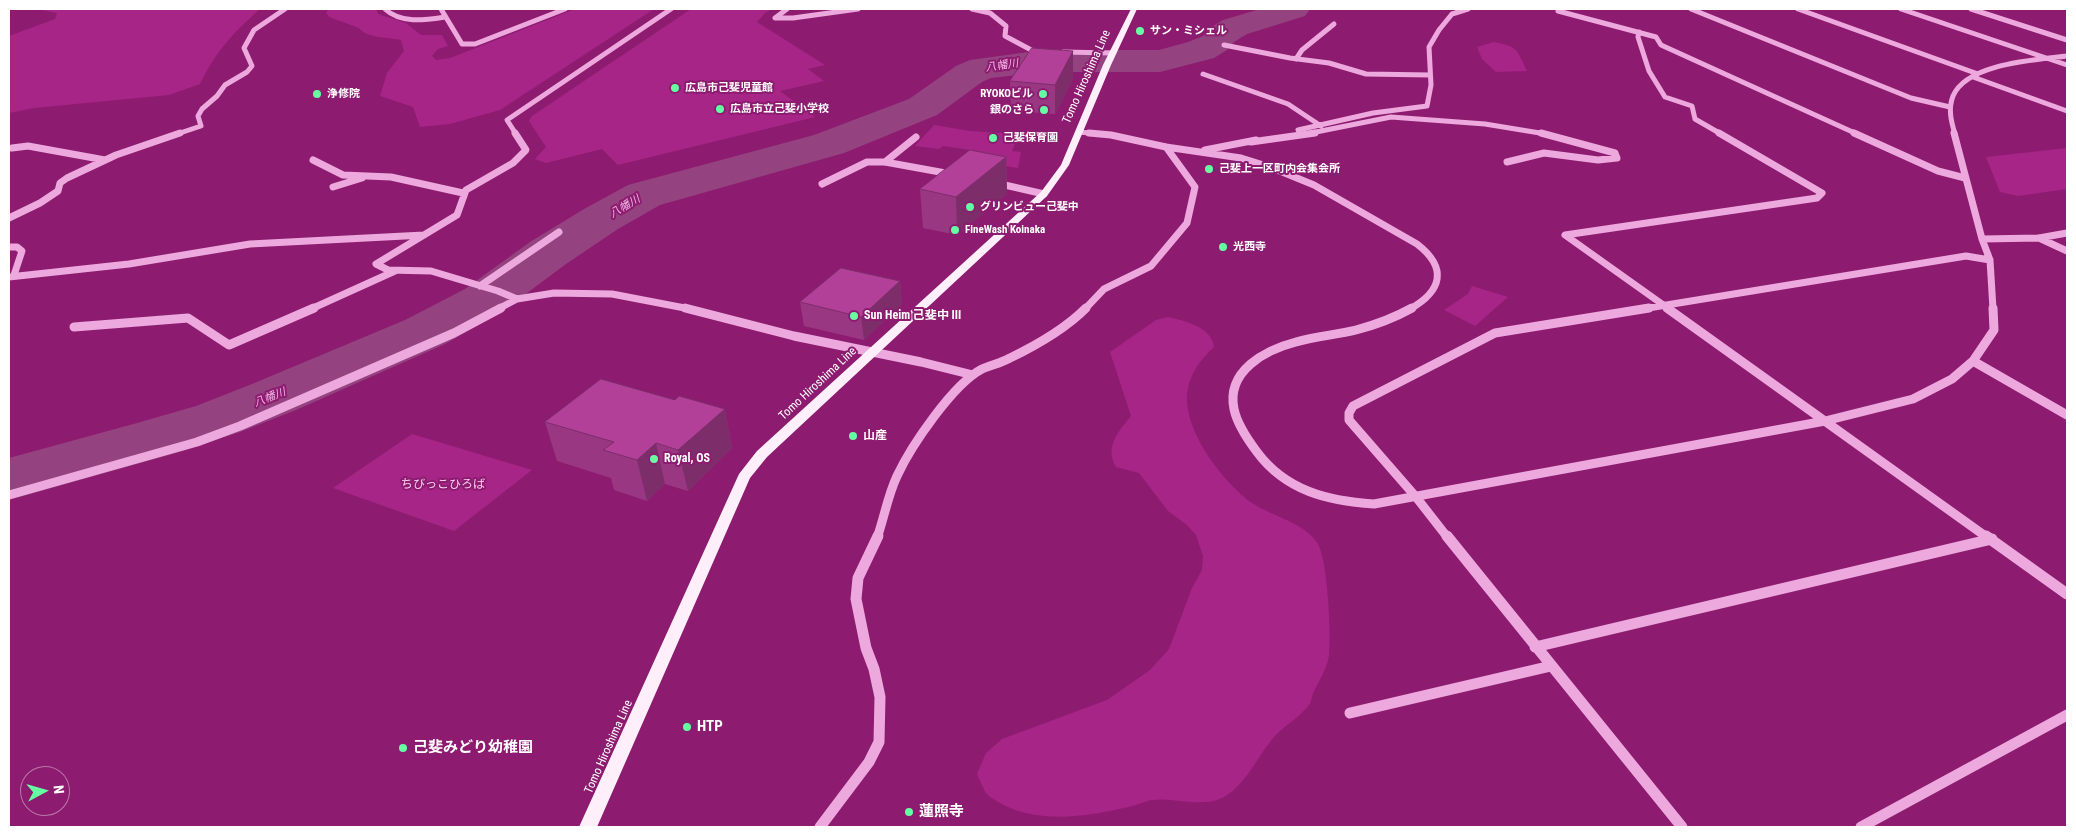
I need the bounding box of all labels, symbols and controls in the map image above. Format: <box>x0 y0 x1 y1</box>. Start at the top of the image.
place label: サン・ミシェル <box>1150 24 1227 38</box>
marker: サン・ミシェル <box>1134 25 1146 37</box>
street label: Tomo Hiroshima Line <box>1060 28 1114 126</box>
water label: 八幡川 <box>985 57 1019 75</box>
place label: 広島市己斐児童館 <box>685 81 773 95</box>
marker: 広島市己斐児童館 <box>669 82 681 94</box>
place label: 浄修院 <box>327 87 360 101</box>
place label: RYOKOビル <box>980 87 1033 101</box>
marker: 浄修院 <box>311 88 323 100</box>
marker: RYOKOビル <box>1037 88 1049 100</box>
place label: 広島市立己斐小学校 <box>730 102 829 116</box>
marker: 広島市立己斐小学校 <box>714 103 726 115</box>
place label: 銀のさら <box>990 103 1034 117</box>
marker: 銀のさら <box>1038 104 1050 116</box>
place label: 己斐保育園 <box>1003 131 1058 145</box>
marker: 己斐保育園 <box>987 132 999 144</box>
place label: 己斐上一区町内会集会所 <box>1219 162 1340 176</box>
marker: 己斐上一区町内会集会所 <box>1203 163 1215 175</box>
water label: 八幡川 <box>607 193 643 221</box>
place label: グリンビュー己斐中 <box>980 200 1079 214</box>
marker: グリンビュー己斐中 <box>964 201 976 213</box>
place label: FineWash Koinaka <box>965 223 1045 237</box>
marker: FineWash Koinaka <box>949 224 961 236</box>
place label: 光西寺 <box>1233 240 1266 254</box>
marker: 光西寺 <box>1217 241 1229 253</box>
place label: Sun Heim 己斐中 III <box>864 309 961 323</box>
marker: Sun Heim 己斐中 III <box>848 310 860 322</box>
street label: Tomo Hiroshima Line <box>776 344 860 424</box>
water label: 八幡川 <box>252 386 288 410</box>
place label: 山産 <box>863 429 887 443</box>
marker: 山産 <box>847 430 859 442</box>
place label: Royal, OS <box>664 452 710 466</box>
marker: Royal, OS <box>648 453 660 465</box>
park label: ちびっこひろば <box>401 478 485 492</box>
street label: Tomo Hiroshima Line <box>582 698 636 796</box>
place label: HTP <box>697 718 723 736</box>
marker: HTP <box>681 721 693 733</box>
place label: 己斐みどり幼稚園 <box>413 739 533 757</box>
marker: 己斐みどり幼稚園 <box>397 742 409 754</box>
north arrow <box>20 766 70 816</box>
text: N <box>51 784 67 795</box>
place label: 蓮照寺 <box>919 803 964 821</box>
marker: 蓮照寺 <box>903 806 915 818</box>

